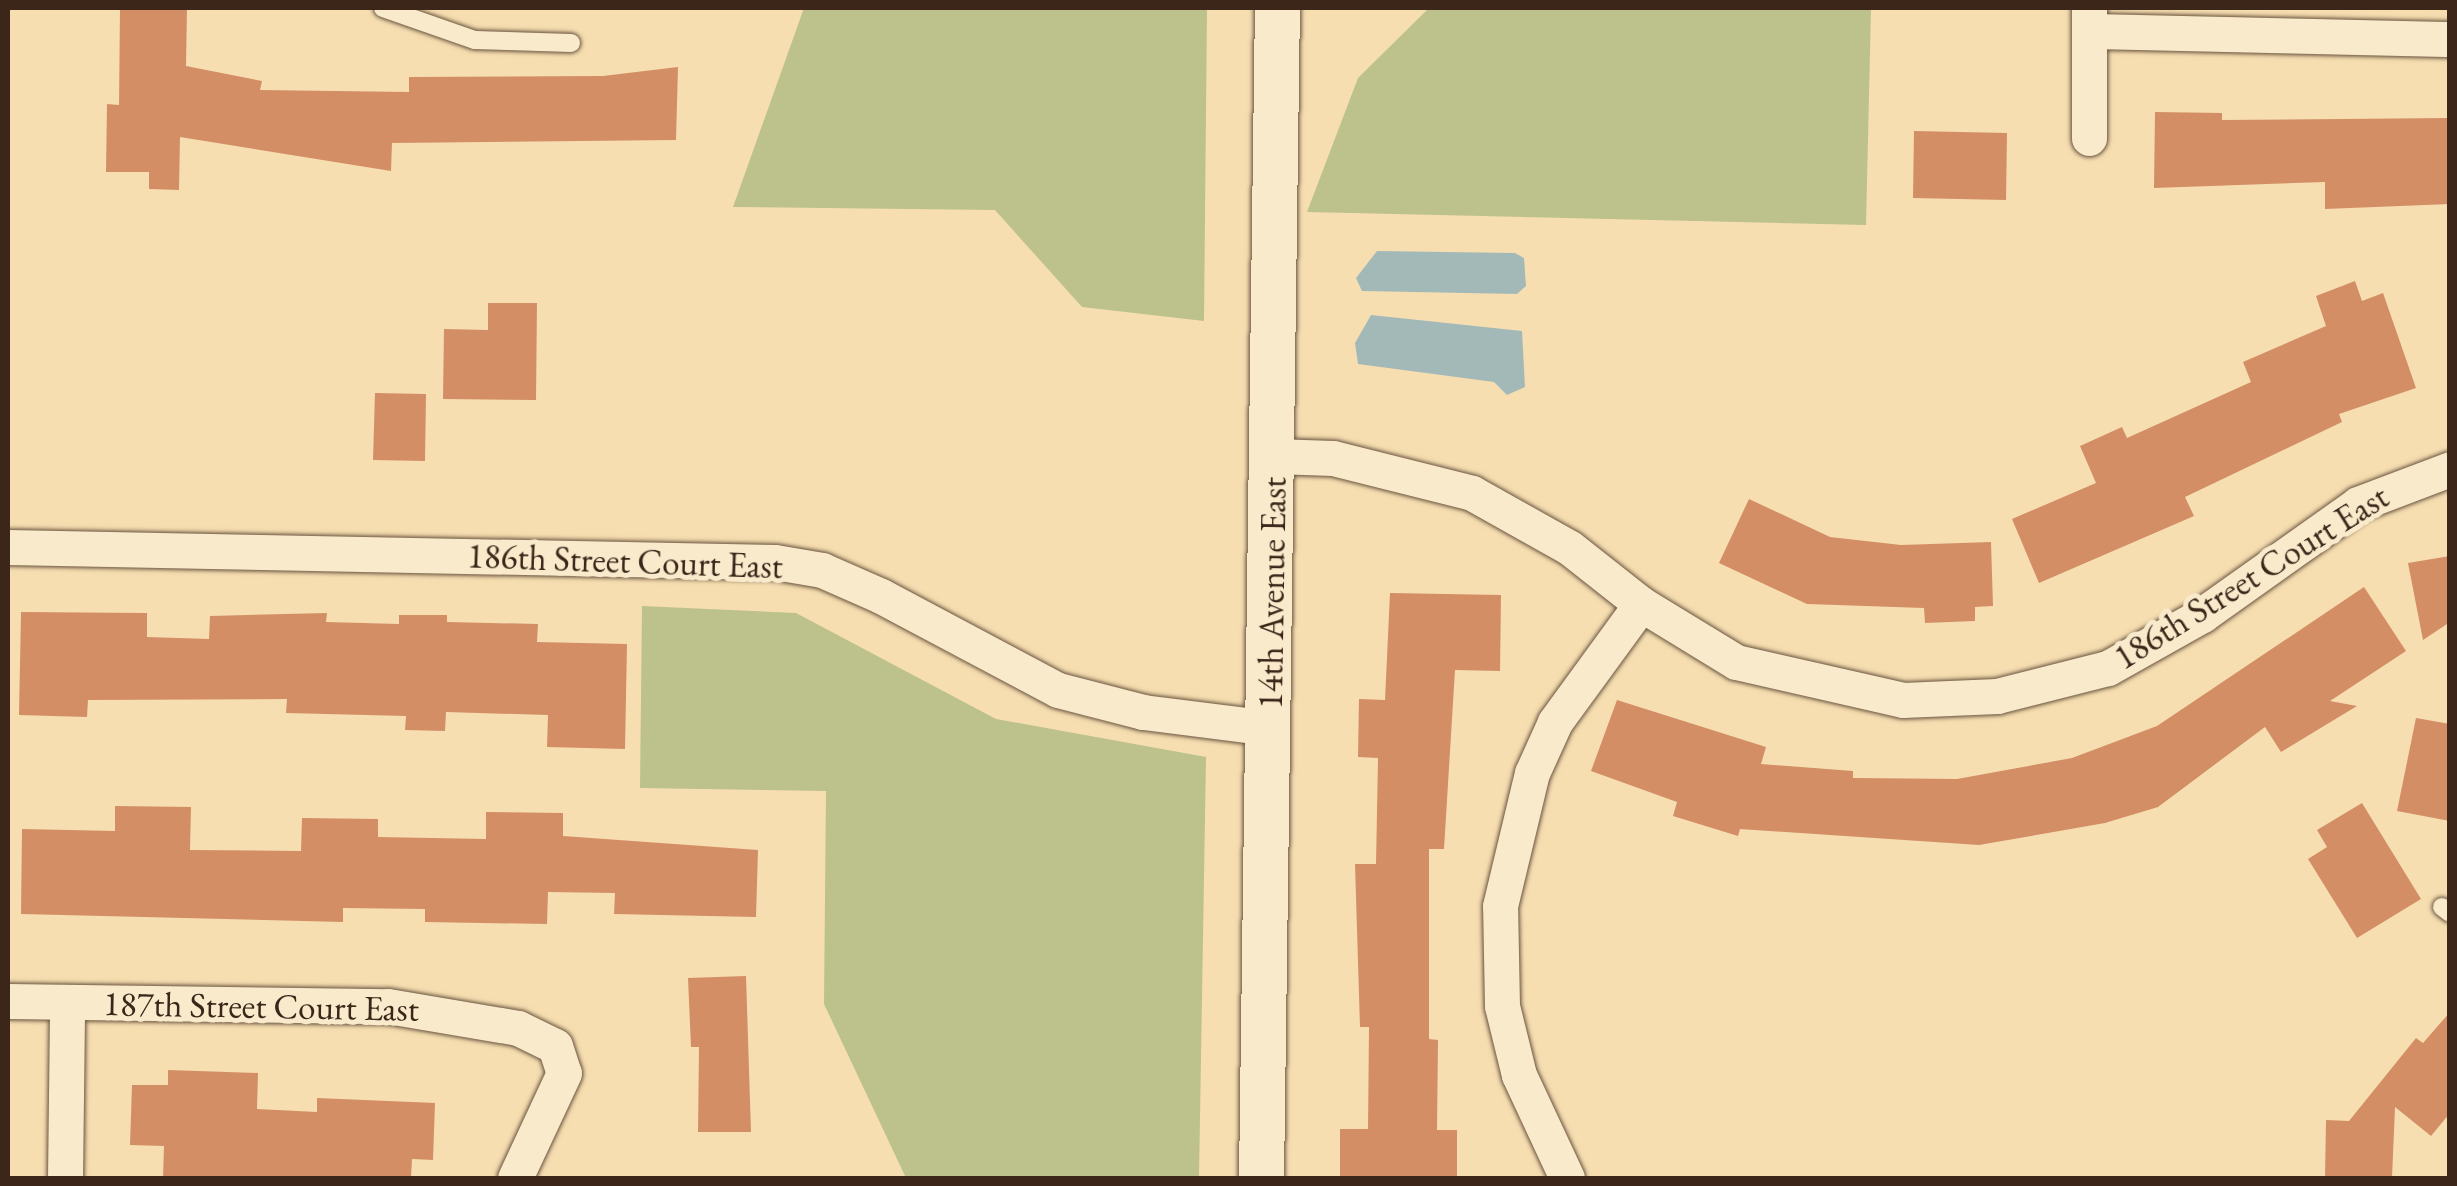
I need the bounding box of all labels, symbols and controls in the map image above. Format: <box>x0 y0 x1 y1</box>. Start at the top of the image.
street label: 186th Street Court East <box>2106 476 2396 678</box>
street label: 14th Avenue East <box>1249 477 1295 709</box>
street label: 186th Street Court East <box>466 535 784 587</box>
street label: 187th Street Court East <box>103 982 419 1030</box>

